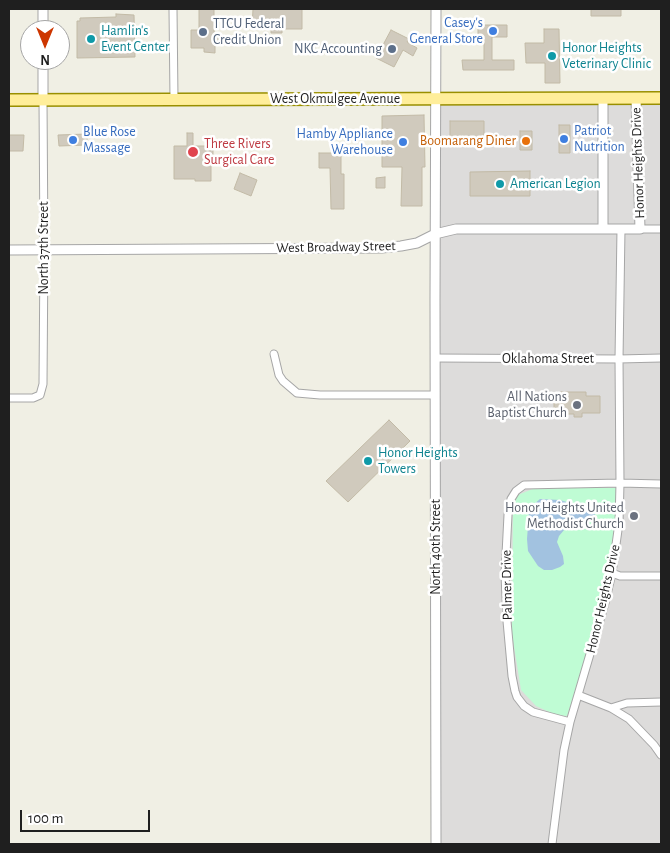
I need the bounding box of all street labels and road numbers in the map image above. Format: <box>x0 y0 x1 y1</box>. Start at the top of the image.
street label: West Okmulgee Avenue <box>270 91 400 107</box>
street label: Honor Heights Drive <box>628 107 648 219</box>
street label: North 37th Street <box>36 201 52 295</box>
street label: West Broadway Street <box>276 238 396 256</box>
street label: Oklahoma Street <box>502 351 594 367</box>
street label: North 40th Street <box>428 499 444 595</box>
street label: Honor Heights Drive <box>582 543 624 655</box>
street label: Palmer Drive <box>498 550 516 620</box>

